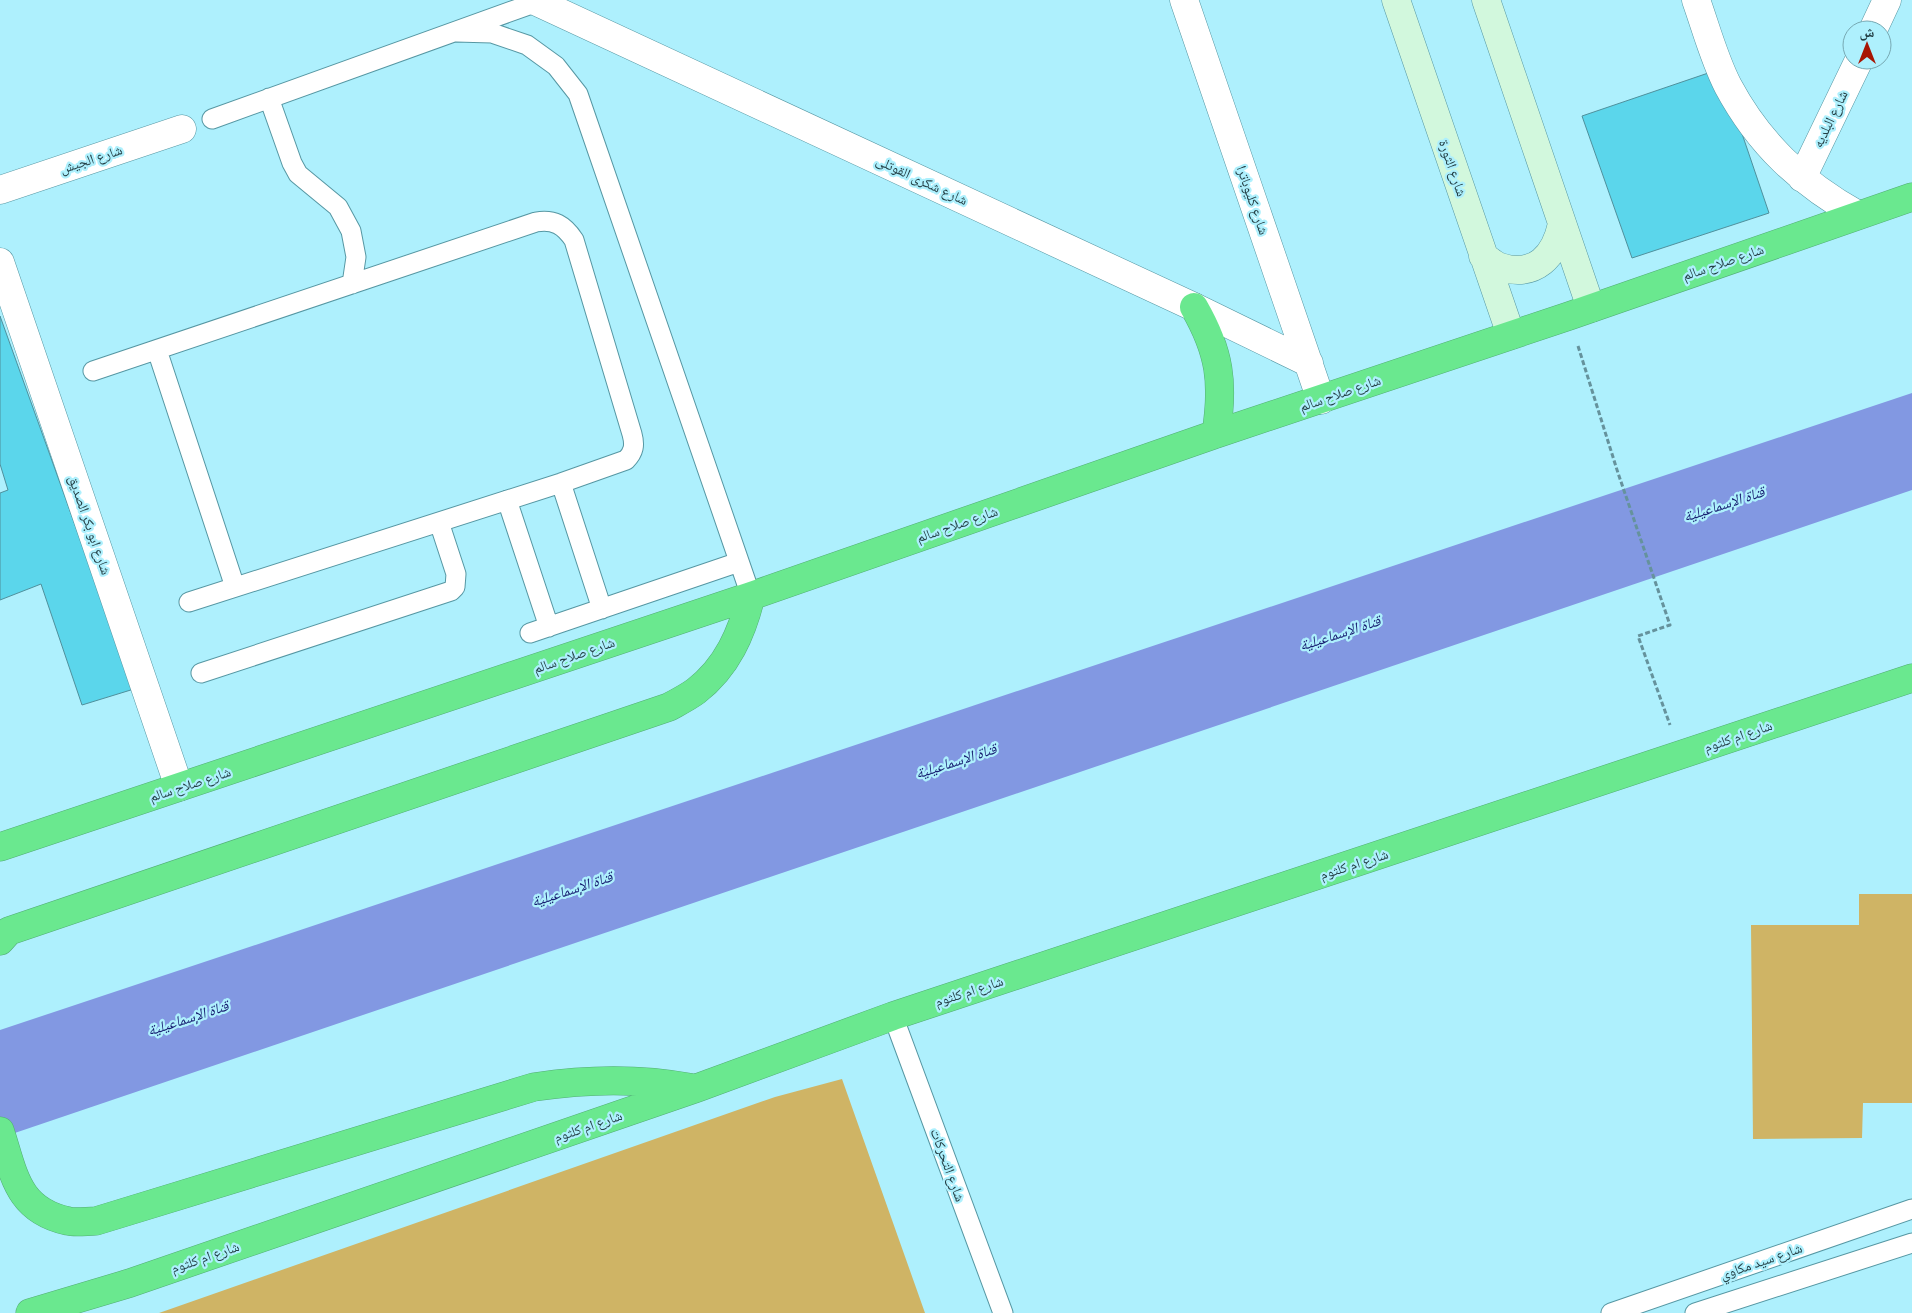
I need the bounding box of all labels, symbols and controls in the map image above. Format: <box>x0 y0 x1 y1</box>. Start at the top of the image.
north arrow <box>1842 20 1892 70</box>
text: ش <box>1860 24 1875 41</box>
street label: شارع البلديه <box>1809 88 1852 151</box>
street label: شارع الثورة <box>1434 138 1470 199</box>
street label: شارع الجيش <box>58 141 125 179</box>
street label: شارع شكرى القوتلى <box>873 152 970 210</box>
street label: شارع كليوباترا <box>1232 163 1272 237</box>
street label: شارع صلاح سالم <box>1680 241 1766 285</box>
street label: شارع صلاح سالم <box>1297 372 1383 416</box>
street label: شارع ابو بكر الصديق <box>64 473 114 577</box>
water label: قناة الإسماعيلية <box>1681 482 1769 526</box>
street label: شارع صلاح سالم <box>914 503 1000 547</box>
water label: قناة الإسماعيلية <box>1297 611 1385 655</box>
street label: شارع صلاح سالم <box>531 634 617 678</box>
street label: شارع ام كلثوم <box>1702 717 1775 757</box>
water label: قناة الإسماعيلية <box>913 739 1001 783</box>
street label: شارع صلاح سالم <box>147 763 233 807</box>
street label: شارع ام كلثوم <box>1318 845 1391 884</box>
water label: قناة الإسماعيلية <box>529 867 617 911</box>
street label: شارع ام كلثوم <box>933 972 1006 1011</box>
water label: قناة الإسماعيلية <box>145 996 233 1040</box>
street label: شارع ام كلثوم <box>552 1107 625 1147</box>
street label: شارع التحركات <box>926 1126 969 1204</box>
street label: شارع ام كلثوم <box>169 1238 242 1278</box>
street label: شارع سيد مكاوي <box>1718 1239 1805 1286</box>

